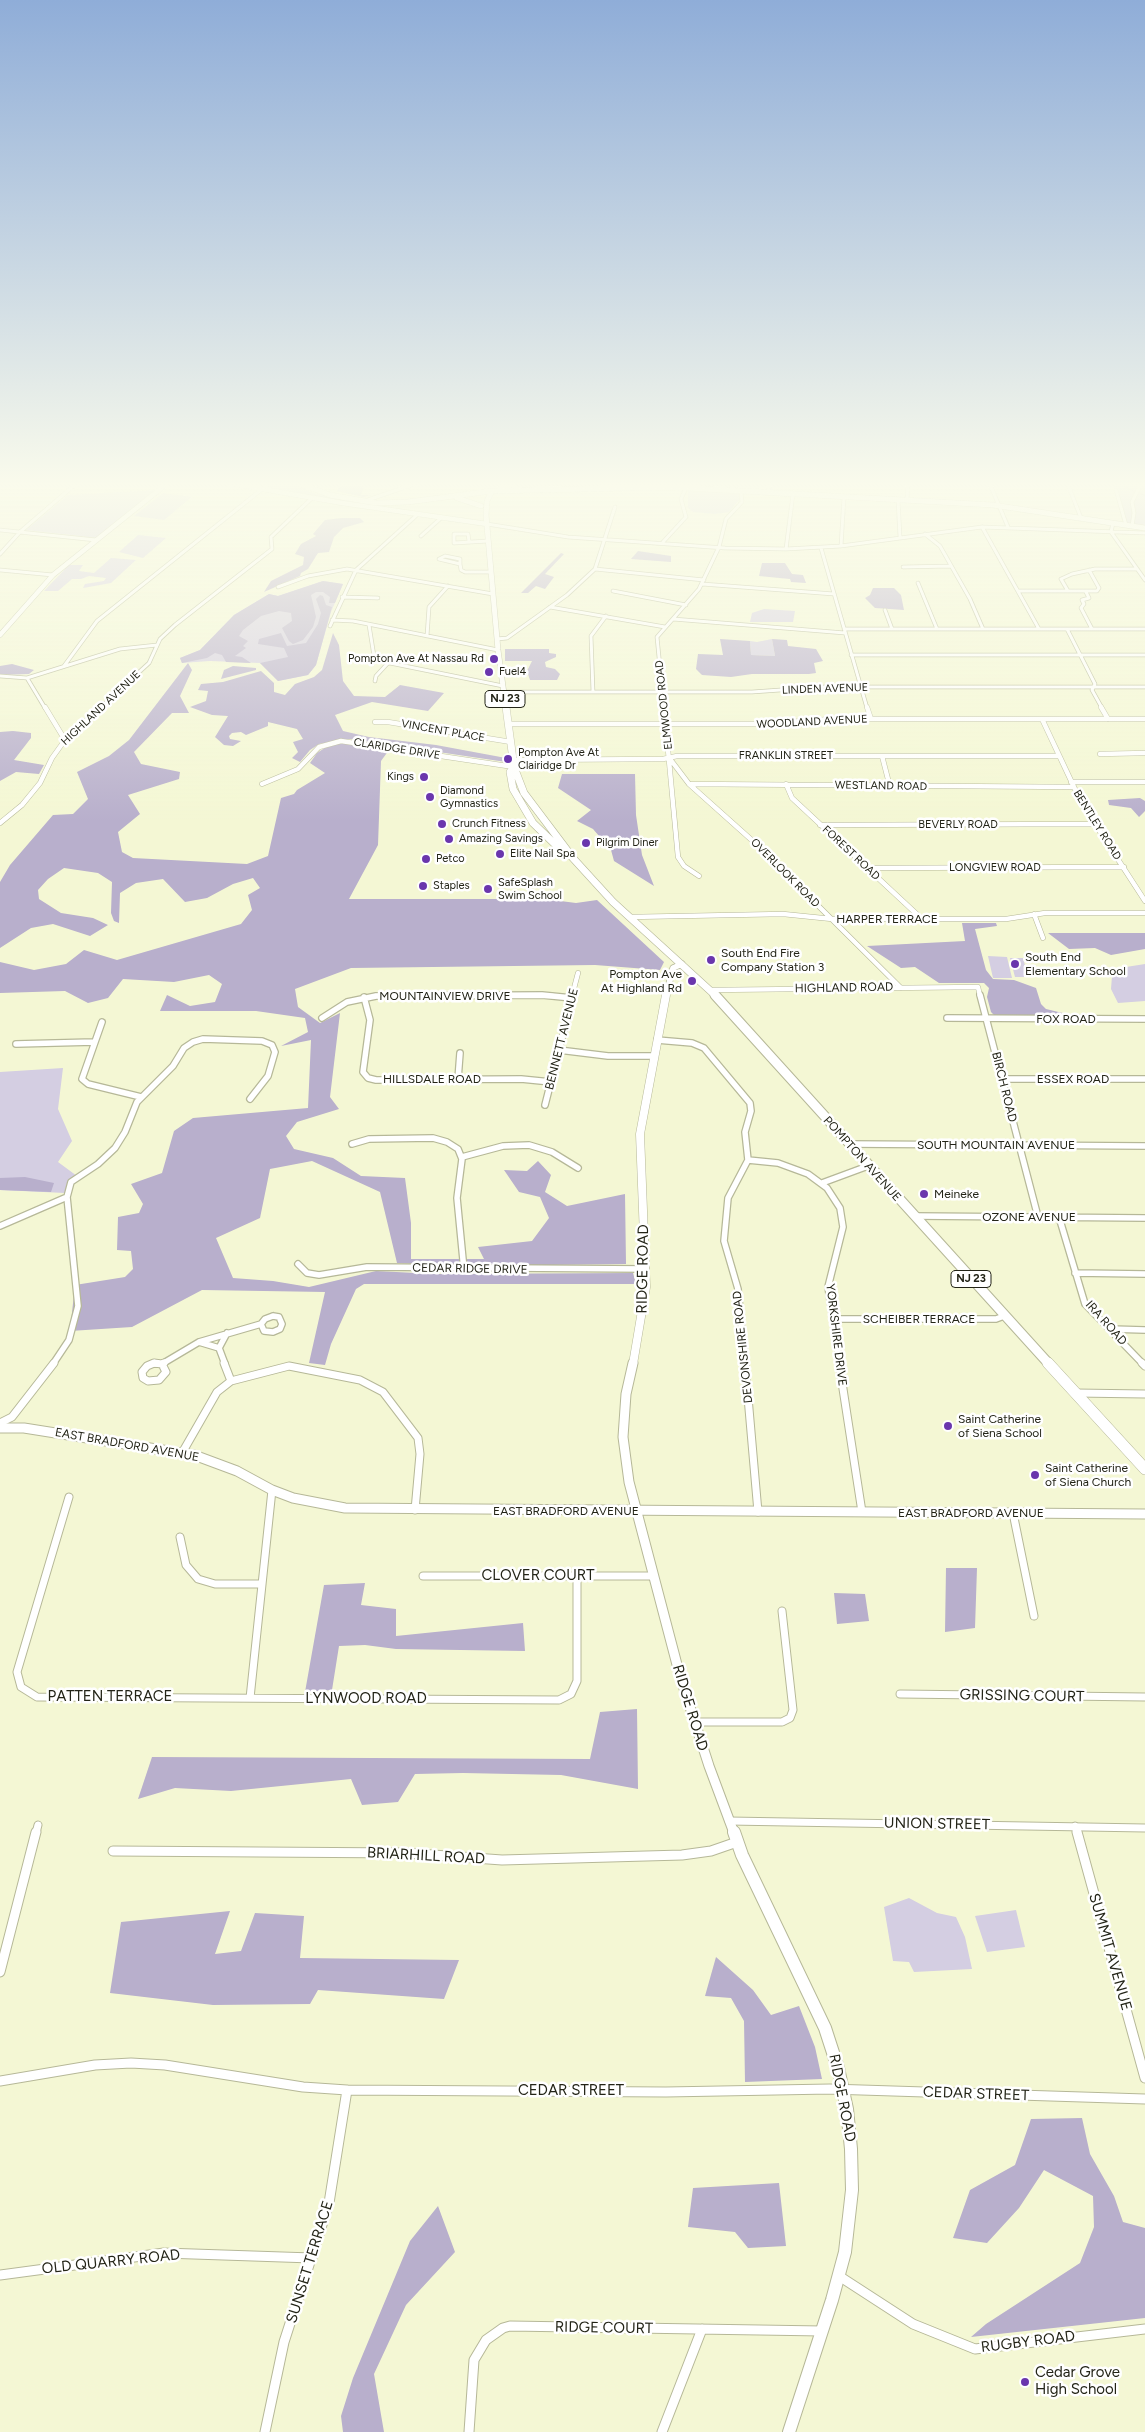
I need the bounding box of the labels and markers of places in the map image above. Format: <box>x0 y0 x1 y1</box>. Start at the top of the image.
place label: Pompton Ave At Nassau Rd <box>348 652 484 666</box>
marker: Pompton Ave At Nassau Rd <box>488 653 500 665</box>
place label: Fuel4 <box>499 665 526 679</box>
marker: Fuel4 <box>483 666 495 678</box>
place label: Pompton Ave At Clairidge Dr <box>518 746 599 772</box>
marker: Pompton Ave At Clairidge Dr <box>502 753 514 765</box>
place label: Kings <box>387 770 414 784</box>
marker: Kings <box>418 771 430 783</box>
place label: Diamond Gymnastics <box>440 784 498 810</box>
marker: Diamond Gymnastics <box>424 791 436 803</box>
place label: Crunch Fitness <box>452 817 526 831</box>
marker: Crunch Fitness <box>436 818 448 830</box>
place label: Amazing Savings <box>459 832 543 846</box>
marker: Amazing Savings <box>443 833 455 845</box>
place label: Pilgrim Diner <box>596 836 658 850</box>
marker: Pilgrim Diner <box>580 837 592 849</box>
place label: Elite Nail Spa <box>510 847 575 861</box>
marker: Elite Nail Spa <box>494 848 506 860</box>
place label: Petco <box>436 852 465 866</box>
marker: Petco <box>420 853 432 865</box>
place label: SafeSplash Swim School <box>498 876 562 902</box>
place label: Staples <box>433 879 470 893</box>
marker: Staples <box>417 880 429 892</box>
marker: SafeSplash Swim School <box>482 883 494 895</box>
place label: South End Fire Company Station 3 <box>721 946 824 974</box>
place label: South End Elementary School <box>1025 950 1126 978</box>
marker: South End Fire Company Station 3 <box>705 954 717 966</box>
marker: South End Elementary School <box>1009 958 1021 970</box>
place label: Pompton Ave At Highland Rd <box>601 967 682 995</box>
marker: Pompton Ave At Highland Rd <box>686 975 698 987</box>
place label: Meineke <box>934 1187 979 1201</box>
marker: Meineke <box>918 1188 930 1200</box>
place label: Saint Catherine of Siena School <box>958 1412 1042 1440</box>
marker: Saint Catherine of Siena School <box>942 1420 954 1432</box>
place label: Saint Catherine of Siena Church <box>1045 1461 1131 1489</box>
marker: Saint Catherine of Siena Church <box>1029 1469 1041 1481</box>
place label: Cedar Grove High School <box>1035 2364 1120 2399</box>
marker: Cedar Grove High School <box>1019 2376 1031 2388</box>

